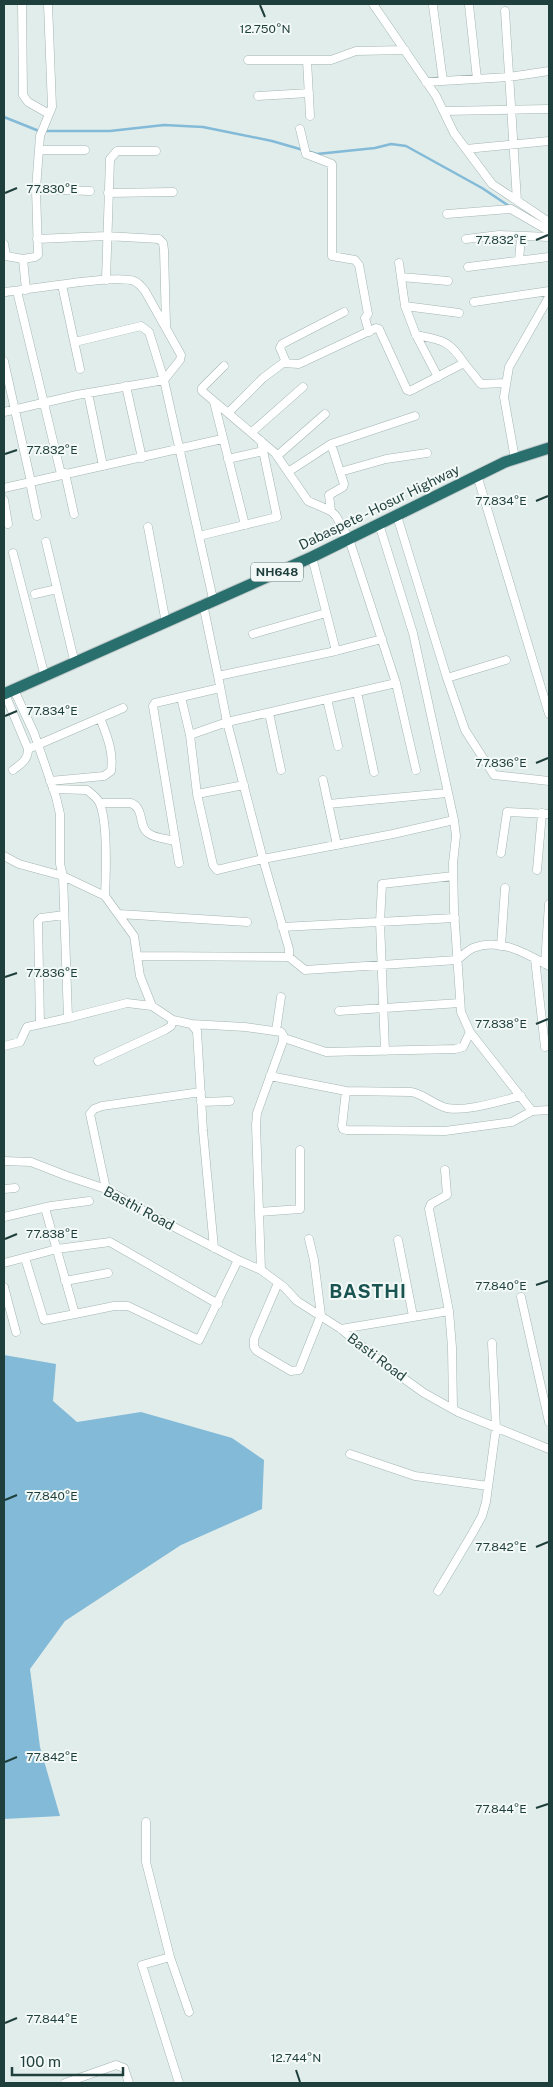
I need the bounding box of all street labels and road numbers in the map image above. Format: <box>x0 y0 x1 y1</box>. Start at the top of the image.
street label: Dabaspete - Hosur Highway <box>296 461 462 553</box>
road number: NH648 <box>251 562 303 582</box>
street label: Basthi Road <box>101 1183 177 1233</box>
street label: Basti Road <box>344 1330 410 1384</box>

